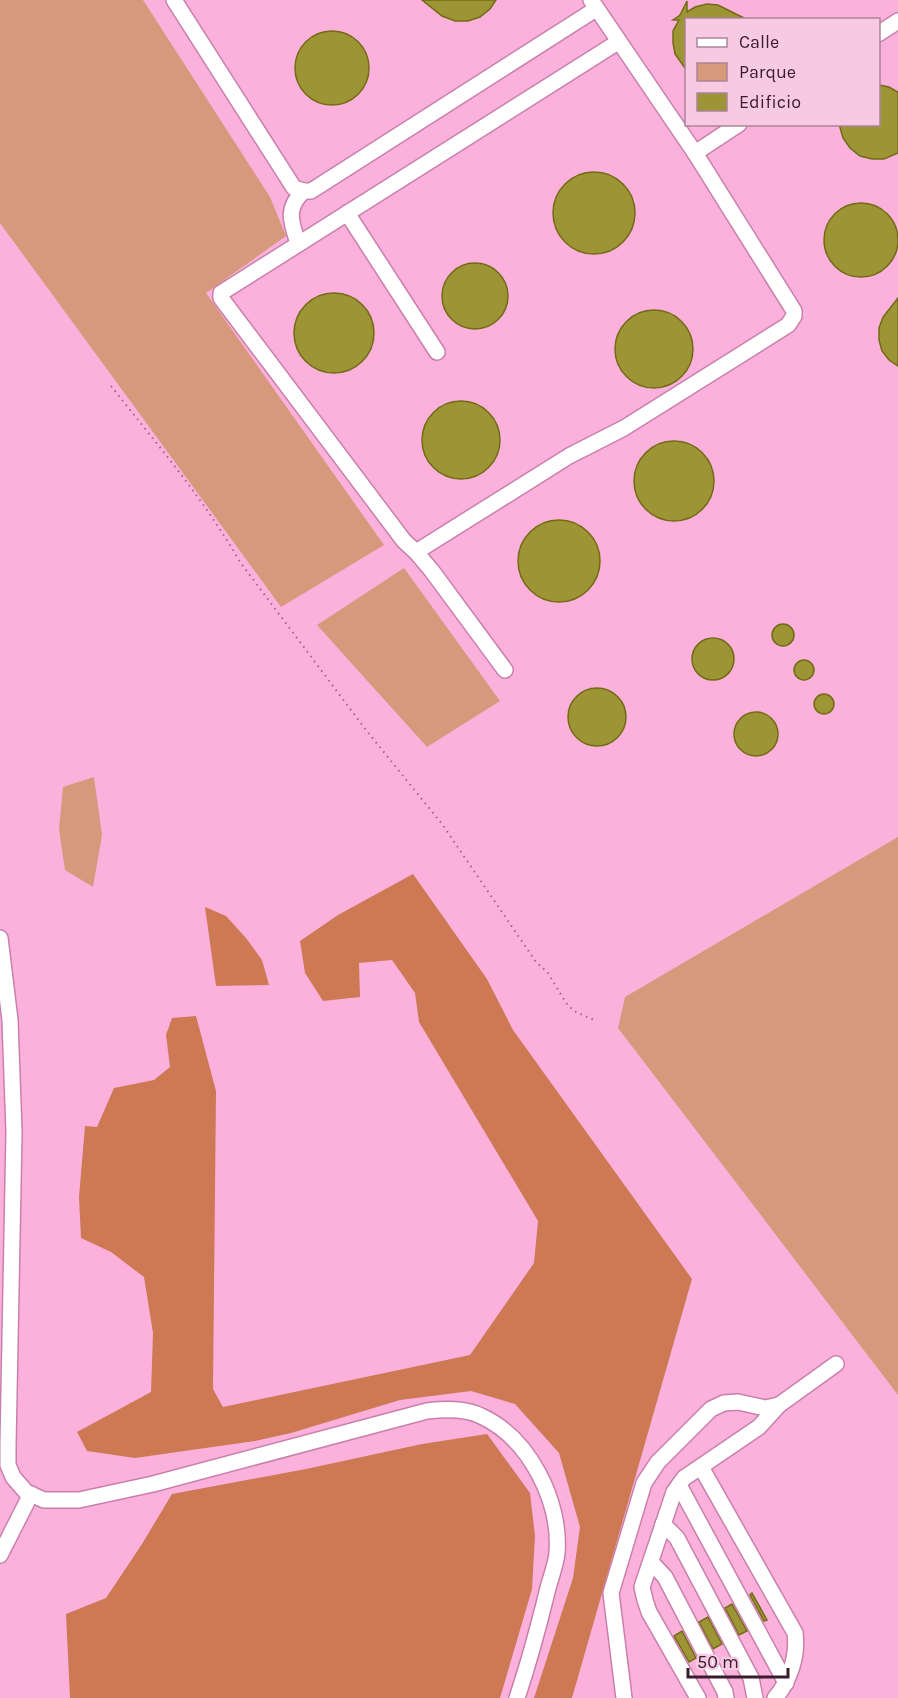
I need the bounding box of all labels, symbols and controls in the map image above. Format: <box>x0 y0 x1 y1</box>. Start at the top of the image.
legend <box>685 18 880 126</box>
text: Calle <box>739 31 779 53</box>
text: Parque <box>739 61 796 83</box>
text: Edificio <box>739 91 801 113</box>
scale bar <box>688 1641 788 1679</box>
text: 50 m <box>697 1651 739 1673</box>

